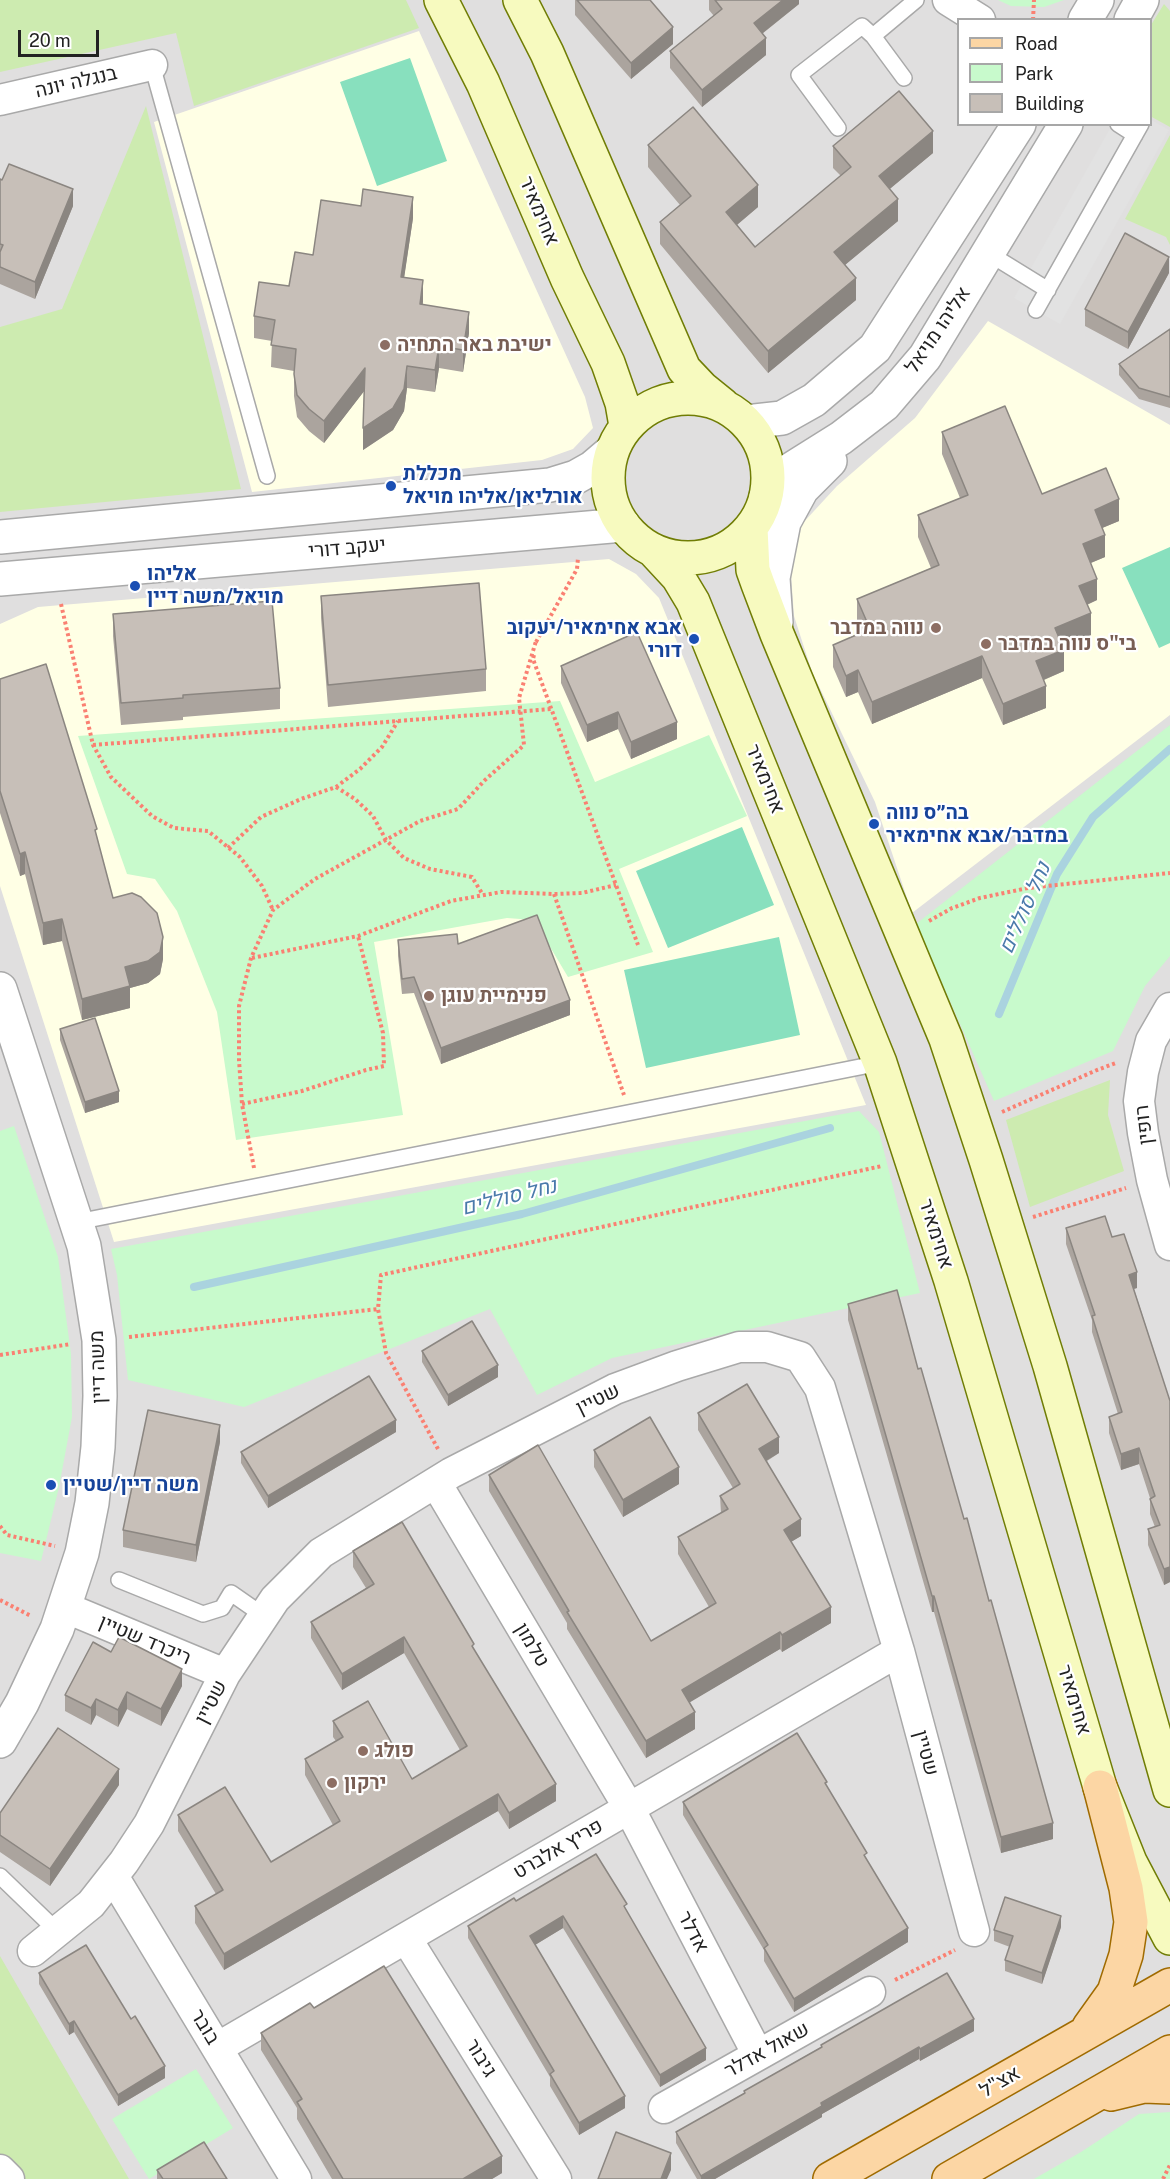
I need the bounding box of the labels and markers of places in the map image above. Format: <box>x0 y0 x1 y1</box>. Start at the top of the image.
place label: ישיבת באר התחיה <box>397 333 552 357</box>
marker: ישיבת באר התחיה <box>378 338 392 352</box>
place label: מכללת אורליאן/אליהו מויאל <box>403 462 583 509</box>
marker: מכללת אורליאן/אליהו מויאל <box>384 479 398 493</box>
place label: אליהו מויאל/משה דיין <box>147 562 284 609</box>
marker: אליהו מויאל/משה דיין <box>128 579 142 593</box>
place label: אבא אחימאיר/יעקוב דורי <box>507 616 682 663</box>
place label: נווה במדבר <box>830 616 924 640</box>
marker: נווה במדבר <box>929 621 943 635</box>
marker: אבא אחימאיר/יעקוב דורי <box>687 632 701 646</box>
place label: בי"ס נווה במדבר <box>998 632 1136 656</box>
marker: בי"ס נווה במדבר <box>979 637 993 651</box>
place label: בה״ס נווה במדבר/אבא אחימאיר <box>886 801 1068 848</box>
marker: בה״ס נווה במדבר/אבא אחימאיר <box>867 817 881 831</box>
place label: פנימיית עוגן <box>441 984 547 1008</box>
marker: פנימיית עוגן <box>422 989 436 1003</box>
place label: משה דיין/שטיין <box>63 1473 199 1497</box>
marker: משה דיין/שטיין <box>44 1478 58 1492</box>
place label: פולג <box>375 1739 414 1763</box>
marker: פולג <box>356 1744 370 1758</box>
place label: ירקון <box>344 1771 386 1795</box>
marker: ירקון <box>325 1776 339 1790</box>

